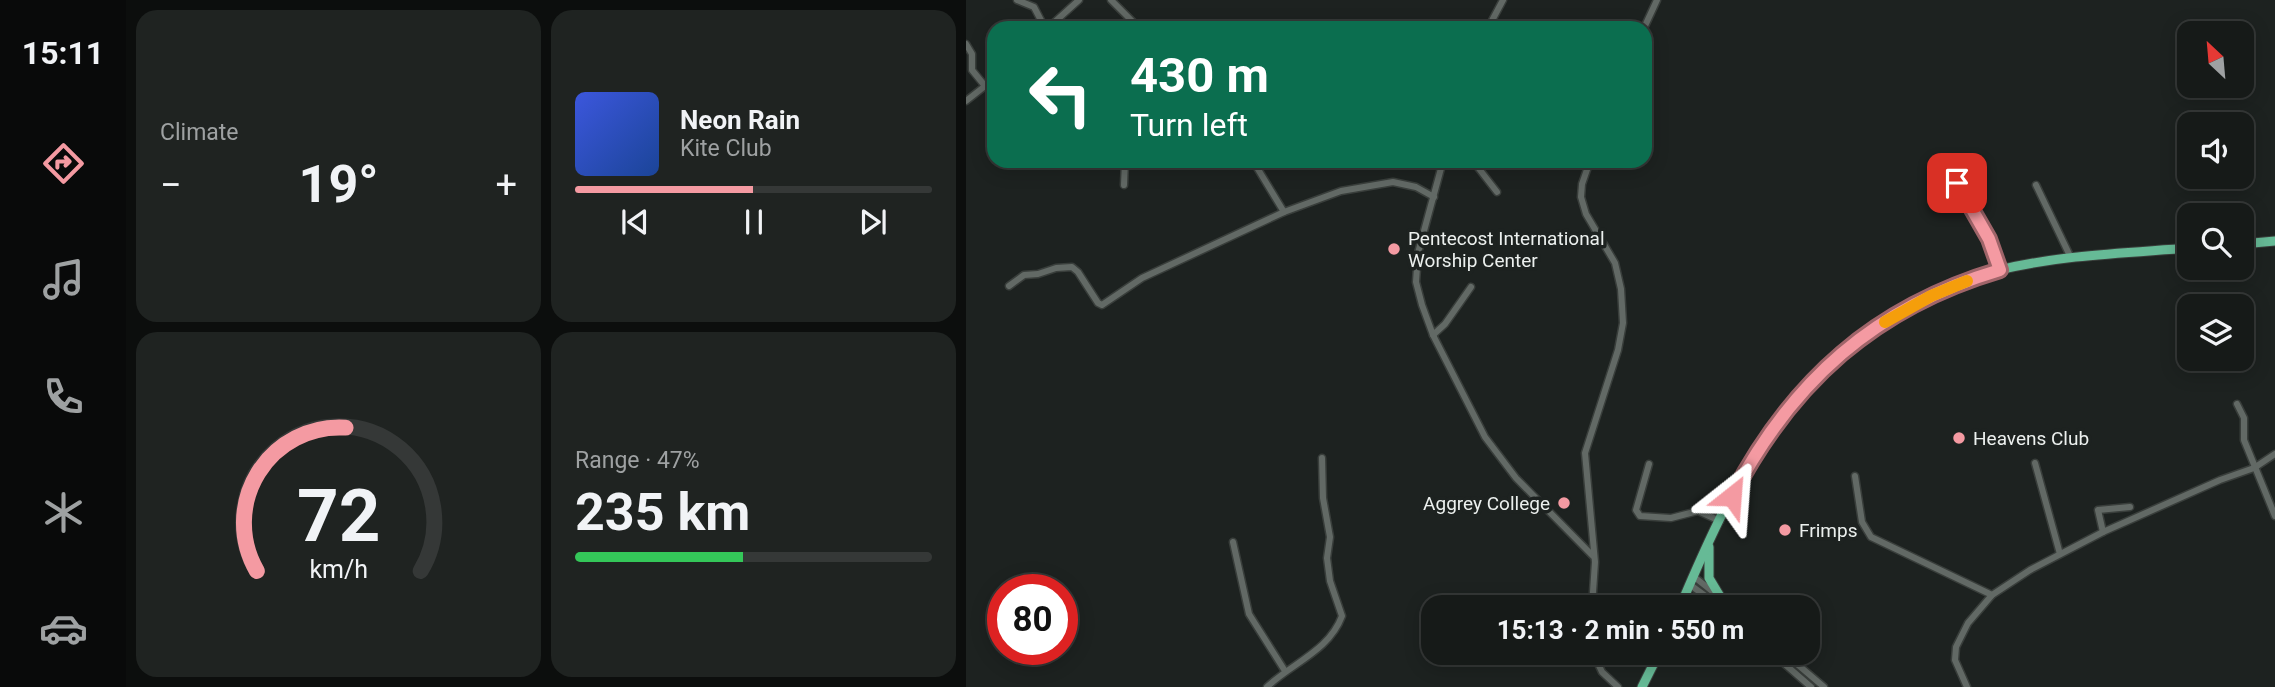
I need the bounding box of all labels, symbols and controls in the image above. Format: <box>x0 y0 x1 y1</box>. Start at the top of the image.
north arrow <box>2177 21 2254 98</box>
map controls <box>2177 21 2254 371</box>
text: 15:11 <box>22 34 104 72</box>
text: 430 m <box>1130 47 1269 104</box>
icon: left <box>1015 49 1106 140</box>
text: Neon Rain <box>680 105 800 135</box>
text: Turn left <box>1130 106 1248 144</box>
button: sound <box>2177 112 2254 189</box>
text: Climate <box>160 119 239 146</box>
text: Kite Club <box>680 135 772 162</box>
icon: directions <box>39 139 88 188</box>
pin <box>1927 153 1987 213</box>
text: 19° <box>299 154 379 215</box>
text: − <box>160 163 182 207</box>
text: + <box>495 163 517 207</box>
icon: arrive <box>1938 164 1976 202</box>
icon: previous <box>616 203 654 241</box>
icon: pause <box>735 203 773 241</box>
icon: next <box>854 203 892 241</box>
button: search <box>2177 203 2254 280</box>
place label: Pentecost International Worship Center <box>1408 227 1605 272</box>
marker: Pentecost International Worship Center <box>1386 241 1402 257</box>
icon: music <box>39 255 88 304</box>
button: layers <box>2177 294 2254 371</box>
icon: phone <box>39 372 88 421</box>
place label: Heavens Club <box>1973 427 2089 450</box>
marker: Heavens Club <box>1951 430 1967 446</box>
text: Range · 47% <box>575 447 700 474</box>
position arrow <box>1695 459 1769 533</box>
text: 72 <box>297 473 380 559</box>
text: 235 km <box>575 482 750 543</box>
icon: climate <box>39 488 88 537</box>
place label: Aggrey College <box>1423 492 1550 515</box>
marker: Aggrey College <box>1556 495 1572 511</box>
place label: Frimps <box>1799 519 1857 542</box>
marker: Frimps <box>1777 522 1793 538</box>
text: km/h <box>309 554 368 583</box>
speed limit sign: 80 <box>987 574 1078 665</box>
icon: car <box>39 604 88 653</box>
text: 15:13 · 2 min · 550 m <box>1497 615 1744 645</box>

